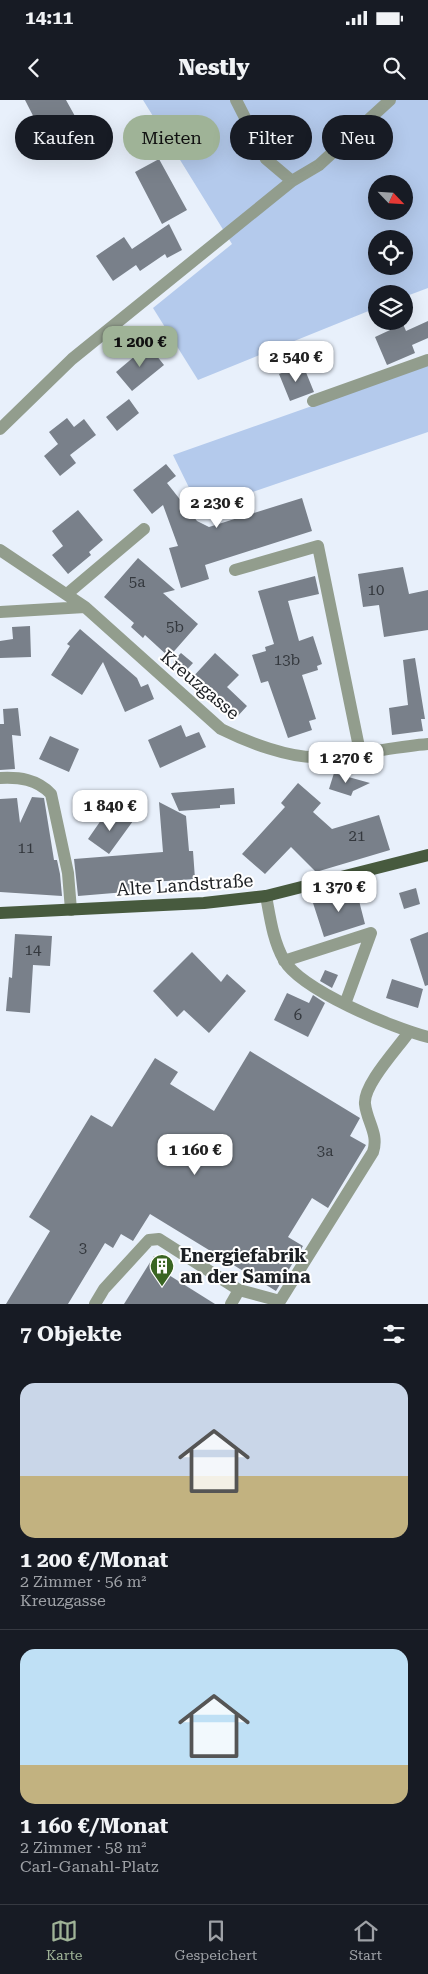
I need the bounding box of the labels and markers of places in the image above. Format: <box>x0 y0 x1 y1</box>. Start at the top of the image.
pin: 1 200 € <box>94 326 186 368</box>
pin: 2 540 € <box>250 340 342 383</box>
pin: 2 230 € <box>171 486 263 529</box>
pin: 1 270 € <box>300 742 392 784</box>
pin: 1 840 € <box>64 790 156 832</box>
pin: 1 370 € <box>293 870 385 913</box>
pin: 1 160 € <box>149 1134 241 1176</box>
place label: Energiefabrik an der Samina <box>180 1245 311 1287</box>
building icon: Energiefabrik an der Samina <box>149 1253 175 1287</box>

